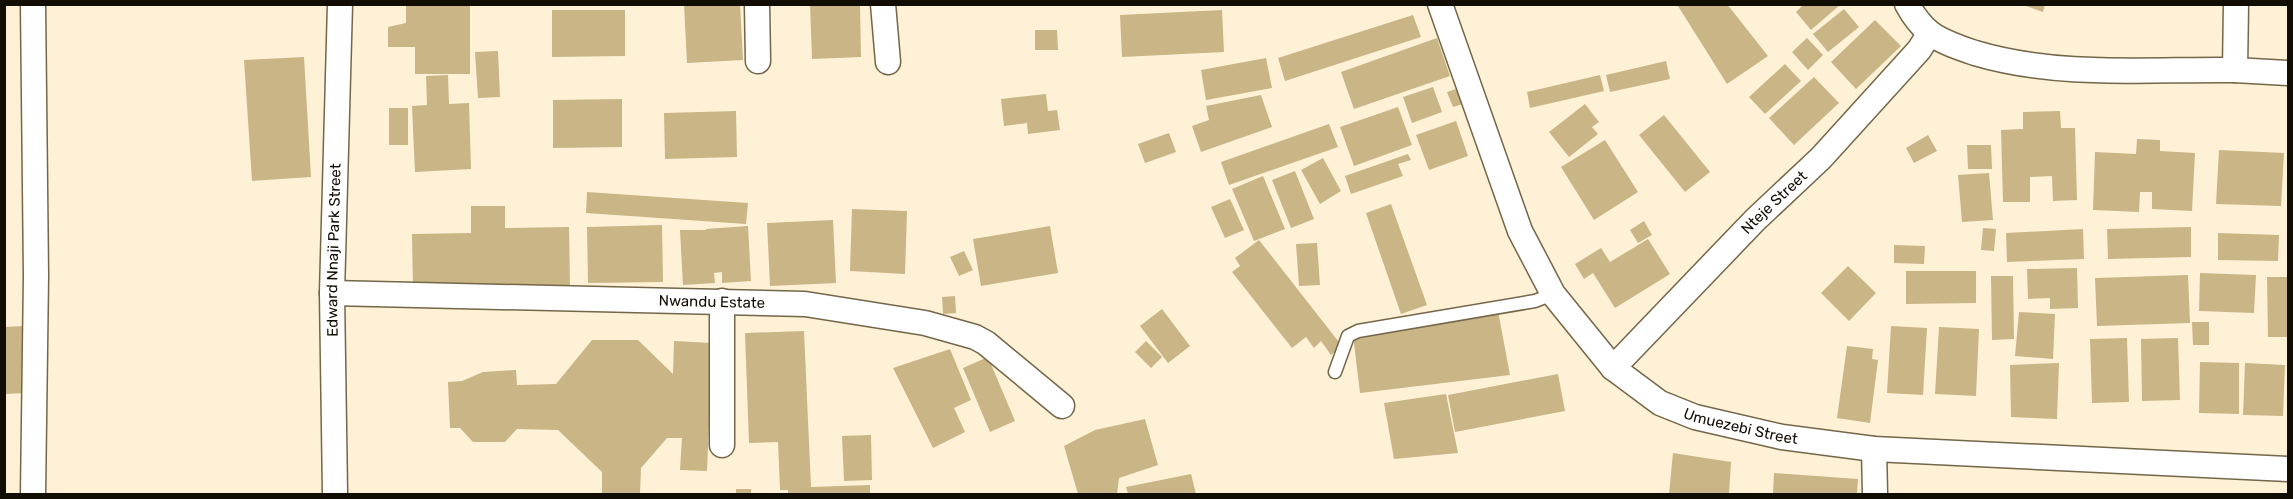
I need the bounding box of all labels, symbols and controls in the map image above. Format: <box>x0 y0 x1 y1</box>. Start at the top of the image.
street label: Edward Nnaji Park Street <box>323 163 345 337</box>
street label: Nteje Street <box>1737 167 1811 238</box>
street label: Nwandu Estate <box>659 292 765 312</box>
street label: Umuezebi Street <box>1681 404 1799 448</box>

